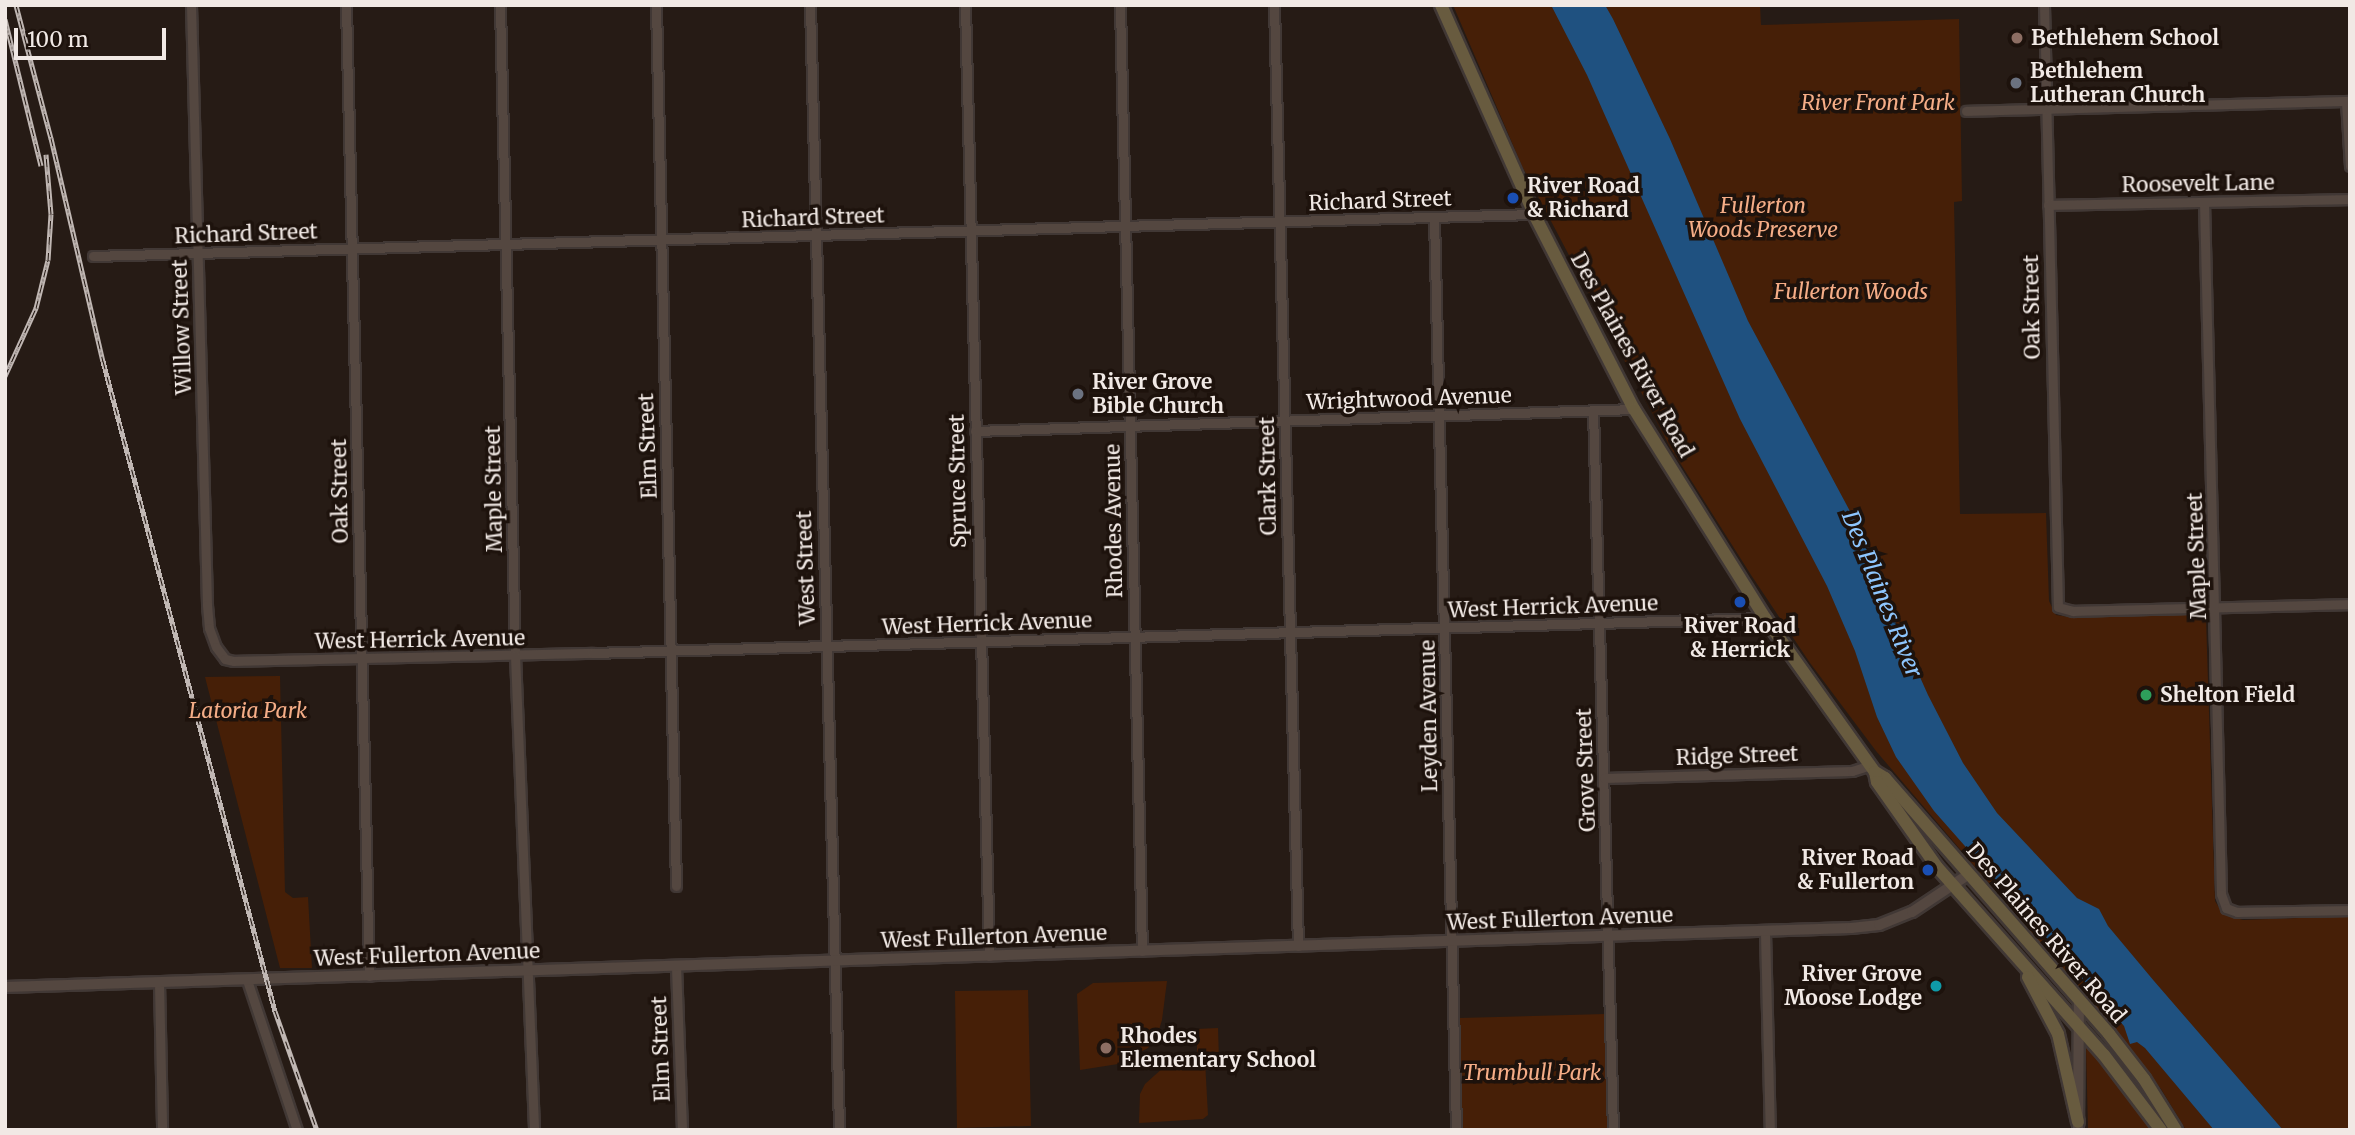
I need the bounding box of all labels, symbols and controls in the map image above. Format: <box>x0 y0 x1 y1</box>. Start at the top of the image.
scale bar <box>18 14 170 58</box>
place label: Bethlehem School <box>2031 25 2219 51</box>
text: 100 m <box>27 26 89 53</box>
marker: Bethlehem School <box>2009 30 2025 46</box>
place label: Bethlehem Lutheran Church <box>2030 58 2205 108</box>
marker: Bethlehem Lutheran Church <box>2008 75 2024 91</box>
park label: River Front Park <box>1801 90 1955 116</box>
street label: Roosevelt Lane <box>2121 170 2275 198</box>
place label: River Road & Richard <box>1527 173 1640 223</box>
street label: Richard Street <box>1308 186 1452 216</box>
marker: River Road & Richard <box>1505 190 1521 206</box>
park label: Fullerton Woods Preserve <box>1688 193 1838 243</box>
street label: Richard Street <box>741 203 885 233</box>
street label: Richard Street <box>174 219 318 249</box>
street label: Des Plaines River Road <box>1565 248 1699 462</box>
street label: Oak Street <box>2018 254 2046 360</box>
street label: Willow Street <box>167 259 197 395</box>
park label: Fullerton Woods <box>1774 279 1928 305</box>
place label: River Grove Bible Church <box>1092 369 1224 419</box>
street label: Wrightwood Avenue <box>1306 383 1512 415</box>
marker: River Grove Bible Church <box>1070 386 1086 402</box>
street label: Elm Street <box>634 393 662 499</box>
street label: Spruce Street <box>944 414 972 548</box>
street label: Clark Street <box>1254 416 1282 536</box>
street label: Maple Street <box>480 425 508 553</box>
street label: Oak Street <box>326 438 354 544</box>
street label: Rhodes Avenue <box>1100 444 1128 598</box>
street label: Maple Street <box>2182 492 2212 620</box>
water label: Des Plaines River <box>1836 507 1928 681</box>
street label: West Street <box>791 510 821 626</box>
street label: West Herrick Avenue <box>1448 591 1658 623</box>
marker: River Road & Herrick <box>1732 594 1748 610</box>
street label: West Herrick Avenue <box>882 608 1092 640</box>
place label: River Road & Herrick <box>1684 613 1796 663</box>
street label: West Herrick Avenue <box>315 626 525 654</box>
street label: Leyden Avenue <box>1415 640 1443 792</box>
place label: Shelton Field <box>2160 682 2295 708</box>
marker: Shelton Field <box>2138 687 2154 703</box>
park label: Latoria Park <box>189 698 307 724</box>
street label: Grove Street <box>1571 708 1601 832</box>
street label: Ridge Street <box>1675 741 1799 771</box>
street label: Des Plaines River Road <box>1961 838 2131 1028</box>
place label: River Road & Fullerton <box>1797 845 1914 895</box>
marker: River Road & Fullerton <box>1920 862 1936 878</box>
street label: West Fullerton Avenue <box>1447 902 1673 936</box>
street label: West Fullerton Avenue <box>881 920 1107 954</box>
street label: West Fullerton Avenue <box>314 938 540 972</box>
place label: River Grove Moose Lodge <box>1784 961 1922 1011</box>
marker: River Grove Moose Lodge <box>1928 978 1944 994</box>
street label: Elm Street <box>647 996 675 1102</box>
place label: Rhodes Elementary School <box>1120 1023 1316 1073</box>
marker: Rhodes Elementary School <box>1098 1040 1114 1056</box>
park label: Trumbull Park <box>1463 1060 1601 1086</box>

